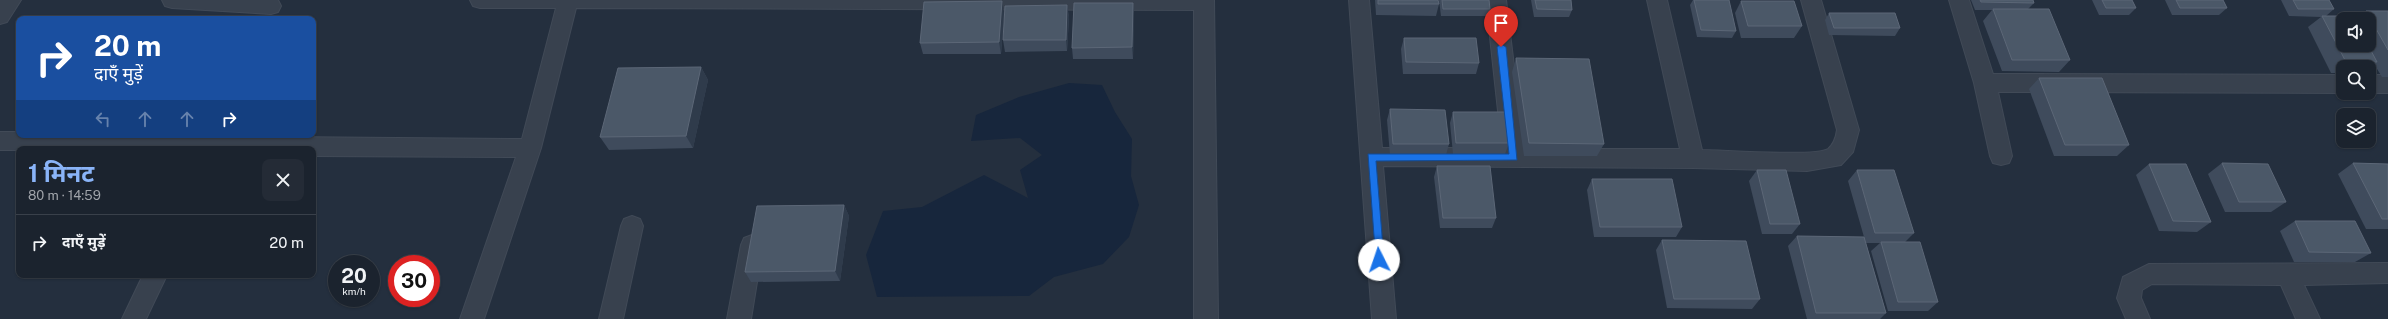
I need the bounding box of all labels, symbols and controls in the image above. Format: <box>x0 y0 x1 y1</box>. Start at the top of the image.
pin <box>1484 6 1518 47</box>
icon: arrive <box>1490 12 1512 34</box>
map controls <box>2336 12 2376 148</box>
button: sound <box>2336 12 2376 52</box>
text: 20 m <box>94 29 161 62</box>
icon: right <box>28 32 80 84</box>
button: search <box>2336 60 2376 100</box>
text: दाएँ मुड़ें <box>94 63 143 84</box>
icon: left <box>92 108 114 130</box>
icon: ahead <box>134 108 156 130</box>
icon: ahead <box>176 108 198 130</box>
icon: right <box>218 108 240 130</box>
button: layers <box>2336 108 2376 148</box>
text: 1 मिनट <box>28 159 94 187</box>
button: close <box>262 159 304 201</box>
text: 80 m · 14:59 <box>28 188 101 203</box>
icon: right <box>28 232 50 254</box>
text: दाएँ मुड़ें <box>62 233 106 250</box>
text: 20 m <box>269 234 304 251</box>
position arrow <box>1358 239 1400 281</box>
speed limit sign: 30 <box>388 255 440 307</box>
text: 20 <box>341 264 367 288</box>
text: km/h <box>342 285 366 297</box>

